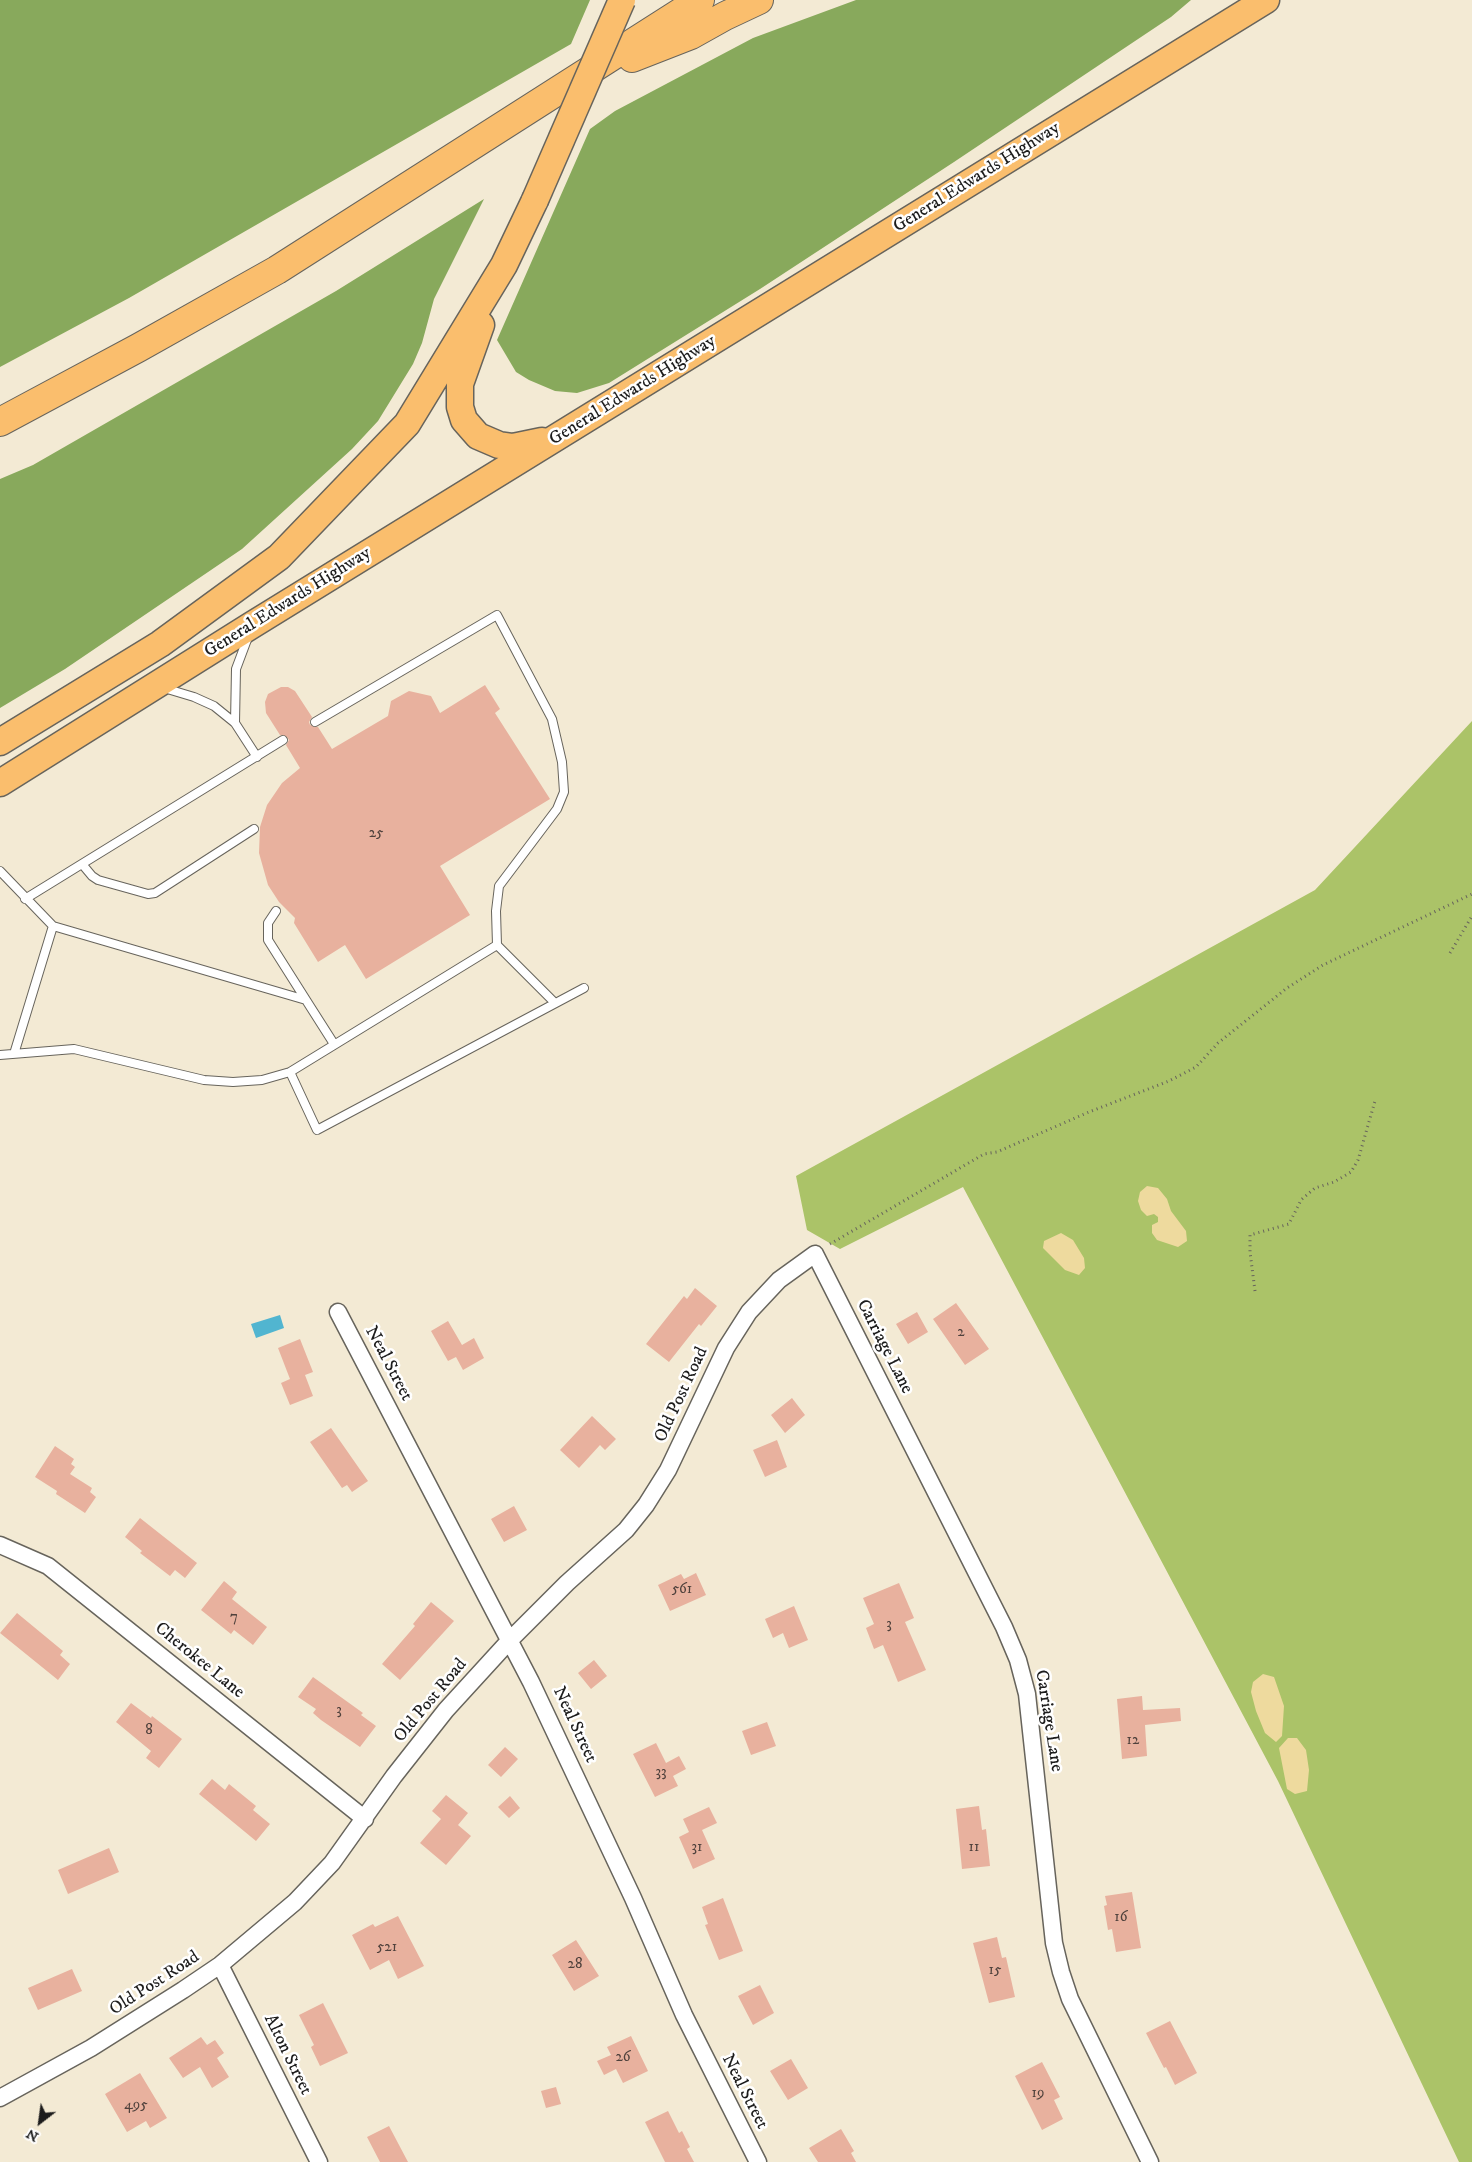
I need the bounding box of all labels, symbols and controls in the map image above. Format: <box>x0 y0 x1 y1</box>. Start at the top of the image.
street label: General Edwards Highway <box>890 118 1064 238</box>
street label: General Edwards Highway <box>546 331 720 451</box>
street label: General Edwards Highway <box>201 543 375 663</box>
house number: 25 <box>369 825 383 843</box>
street label: Carriage Lane <box>851 1296 917 1398</box>
street label: Neal Street <box>359 1323 417 1405</box>
house number: 2 <box>957 1324 965 1342</box>
street label: Old Post Road <box>651 1344 713 1446</box>
house number: 561 <box>672 1581 692 1599</box>
house number: 7 <box>230 1609 238 1627</box>
house number: 3 <box>886 1616 892 1634</box>
street label: Cherokee Lane <box>150 1618 248 1704</box>
street label: Old Post Road <box>390 1655 472 1747</box>
street label: Carriage Lane <box>1029 1669 1067 1773</box>
street label: Neal Street <box>547 1684 601 1766</box>
house number: 3 <box>336 1702 342 1720</box>
house number: 8 <box>145 1722 153 1740</box>
house number: 12 <box>1127 1732 1139 1750</box>
house number: 33 <box>655 1764 667 1782</box>
house number: 31 <box>691 1839 703 1857</box>
house number: 11 <box>968 1839 980 1857</box>
house number: 16 <box>1114 1909 1128 1927</box>
house number: 521 <box>377 1939 397 1957</box>
street label: Old Post Road <box>106 1947 204 2021</box>
house number: 28 <box>568 1956 582 1974</box>
house number: 15 <box>989 1962 1001 1980</box>
street label: Alton Street <box>258 2011 316 2099</box>
house number: 26 <box>615 2049 631 2067</box>
street label: Neal Street <box>716 2051 772 2133</box>
house number: 19 <box>1032 2085 1044 2103</box>
north arrow <box>15 2097 65 2147</box>
house number: 495 <box>124 2097 148 2115</box>
text: N <box>23 2124 42 2146</box>

